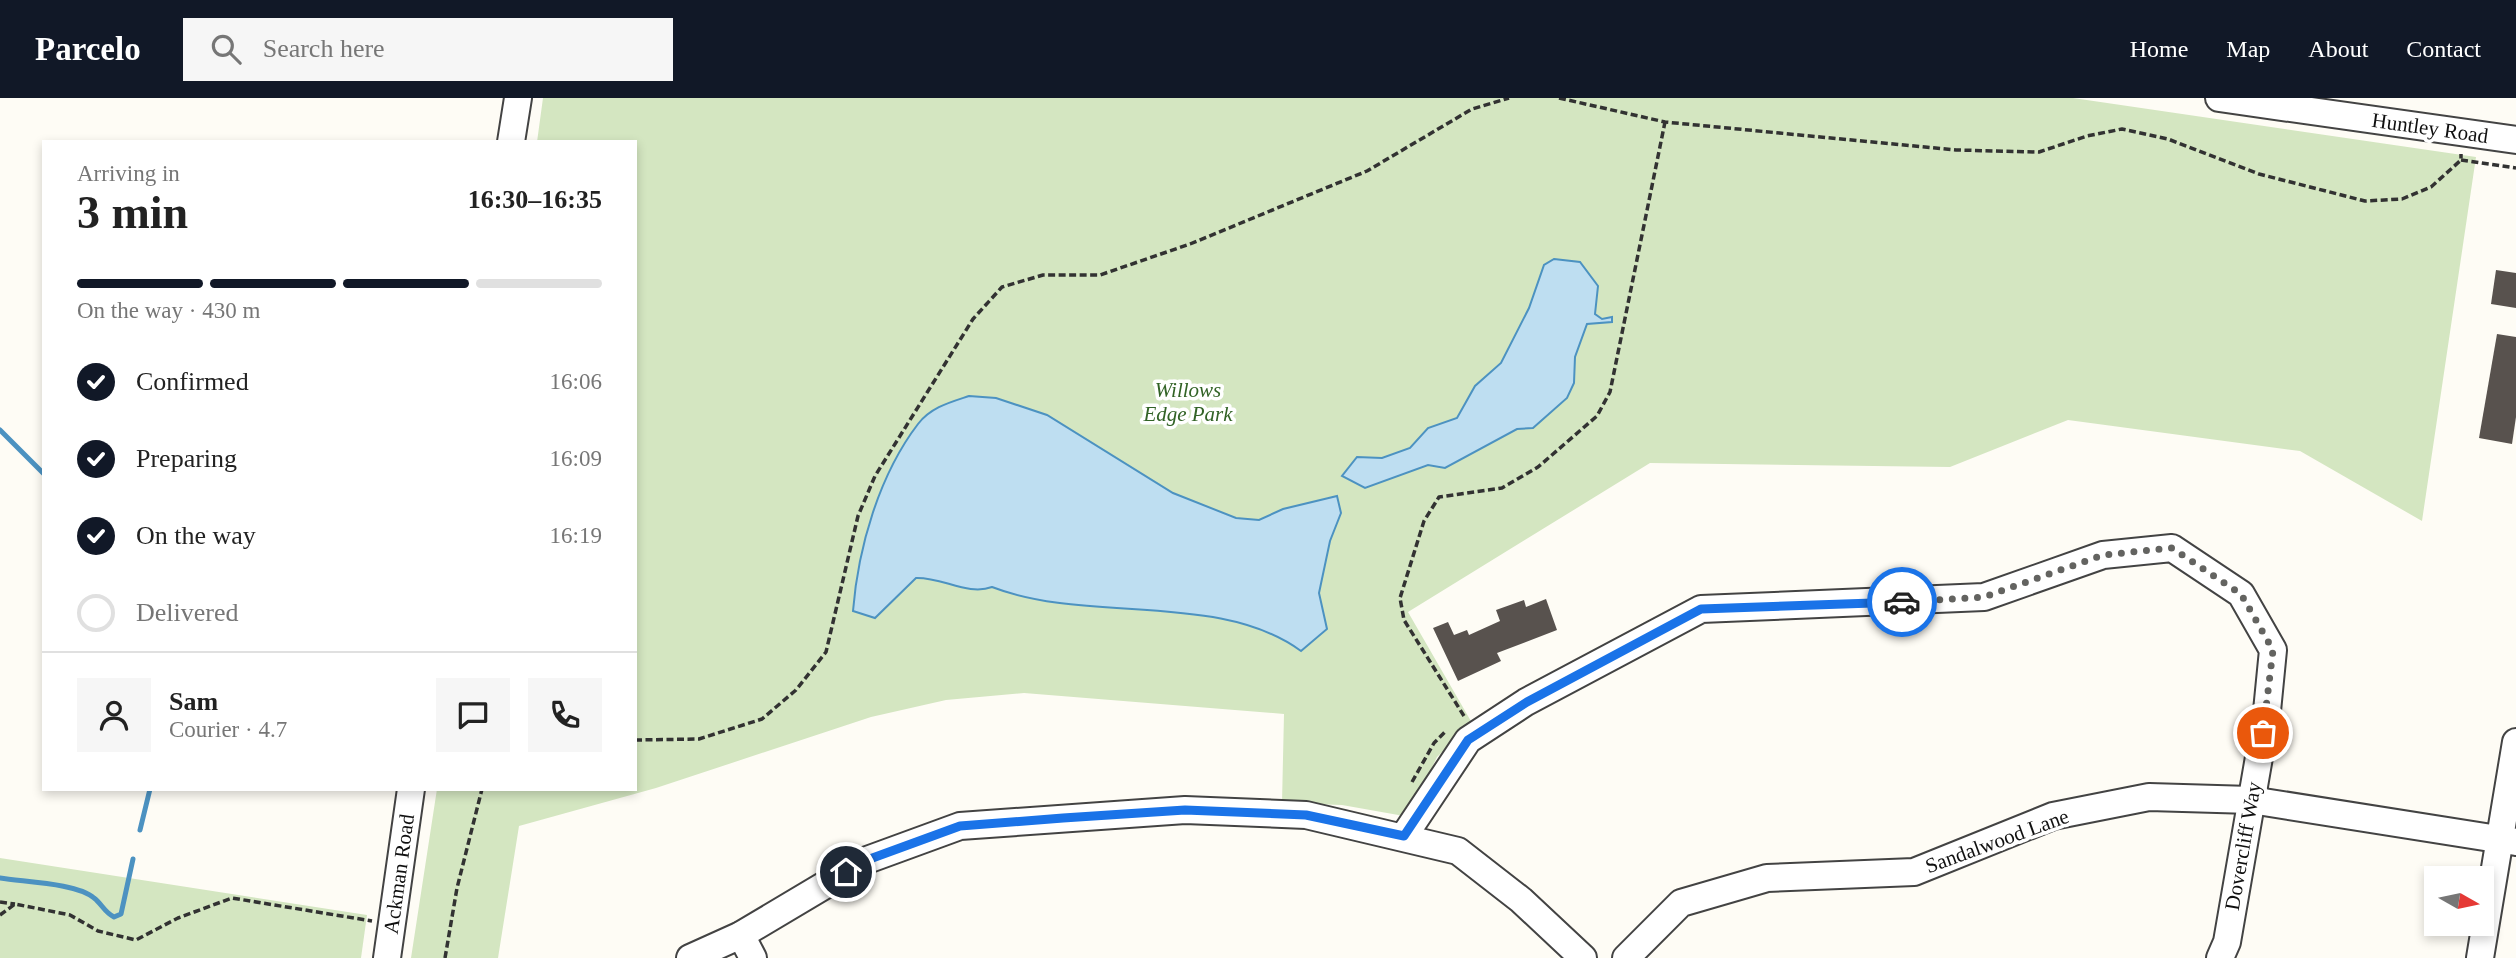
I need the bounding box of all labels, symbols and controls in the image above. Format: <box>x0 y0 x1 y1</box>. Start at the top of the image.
search box <box>183 18 673 81</box>
icon: search <box>207 30 245 68</box>
text: Parcelo <box>35 31 141 67</box>
text: Search here <box>263 34 385 63</box>
text: Home <box>2130 36 2188 62</box>
text: Map <box>2226 36 2270 62</box>
text: About <box>2308 36 2368 62</box>
text: Contact <box>2406 36 2481 62</box>
street label: Huntley Road <box>2370 108 2490 148</box>
text: Arriving in <box>77 161 180 186</box>
text: 16:30–16:35 <box>468 185 602 214</box>
text: 3 min <box>77 187 188 238</box>
text: On the way · 430 m <box>77 298 260 323</box>
icon: check <box>77 363 115 401</box>
text: Confirmed <box>136 367 249 396</box>
text: 16:06 <box>550 369 602 394</box>
park label: Willows Edge Park <box>1142 378 1233 426</box>
icon: check <box>77 440 115 478</box>
text: Preparing <box>136 444 237 473</box>
text: 16:09 <box>550 446 602 471</box>
icon: check <box>77 517 115 555</box>
text: On the way <box>136 521 256 550</box>
text: 16:19 <box>550 523 602 548</box>
courier <box>1867 567 1937 637</box>
icon: car <box>1883 583 1921 621</box>
text: Delivered <box>136 598 239 627</box>
button: person <box>77 678 151 752</box>
button: chat <box>436 678 510 752</box>
button: phone <box>528 678 602 752</box>
text: Sam <box>169 687 218 716</box>
pin <box>2233 703 2293 763</box>
icon: bag <box>2244 714 2282 752</box>
text: Courier · 4.7 <box>169 717 287 742</box>
street label: Dovercliff Way <box>2220 779 2266 912</box>
street label: Sandalwood Lane <box>1922 804 2072 878</box>
street label: Ackman Road <box>379 812 419 935</box>
pin <box>816 842 876 902</box>
icon: home <box>827 853 865 891</box>
north arrow <box>2424 866 2494 936</box>
map controls <box>2424 866 2494 936</box>

